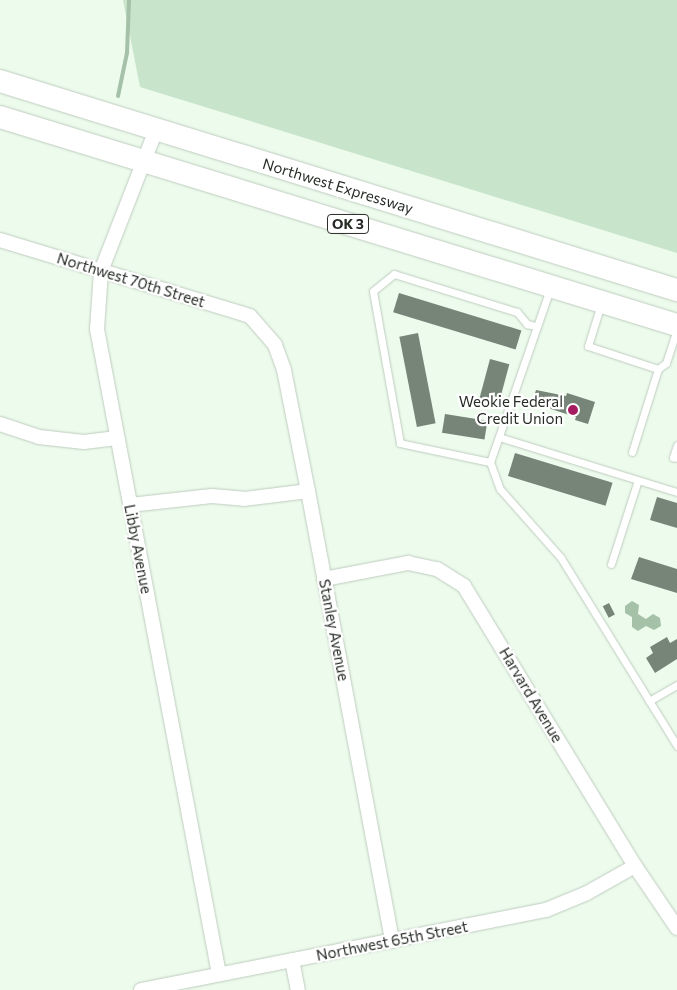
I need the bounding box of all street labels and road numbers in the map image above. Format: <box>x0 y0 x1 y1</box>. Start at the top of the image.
street label: Northwest Expressway <box>261 155 415 217</box>
road number: OK 3 <box>327 212 369 235</box>
street label: Northwest 70th Street <box>55 249 207 311</box>
street label: Libby Avenue <box>121 503 155 595</box>
street label: Stanley Avenue <box>315 578 353 682</box>
street label: Harvard Avenue <box>496 644 566 746</box>
street label: Northwest 65th Street <box>315 917 469 965</box>

